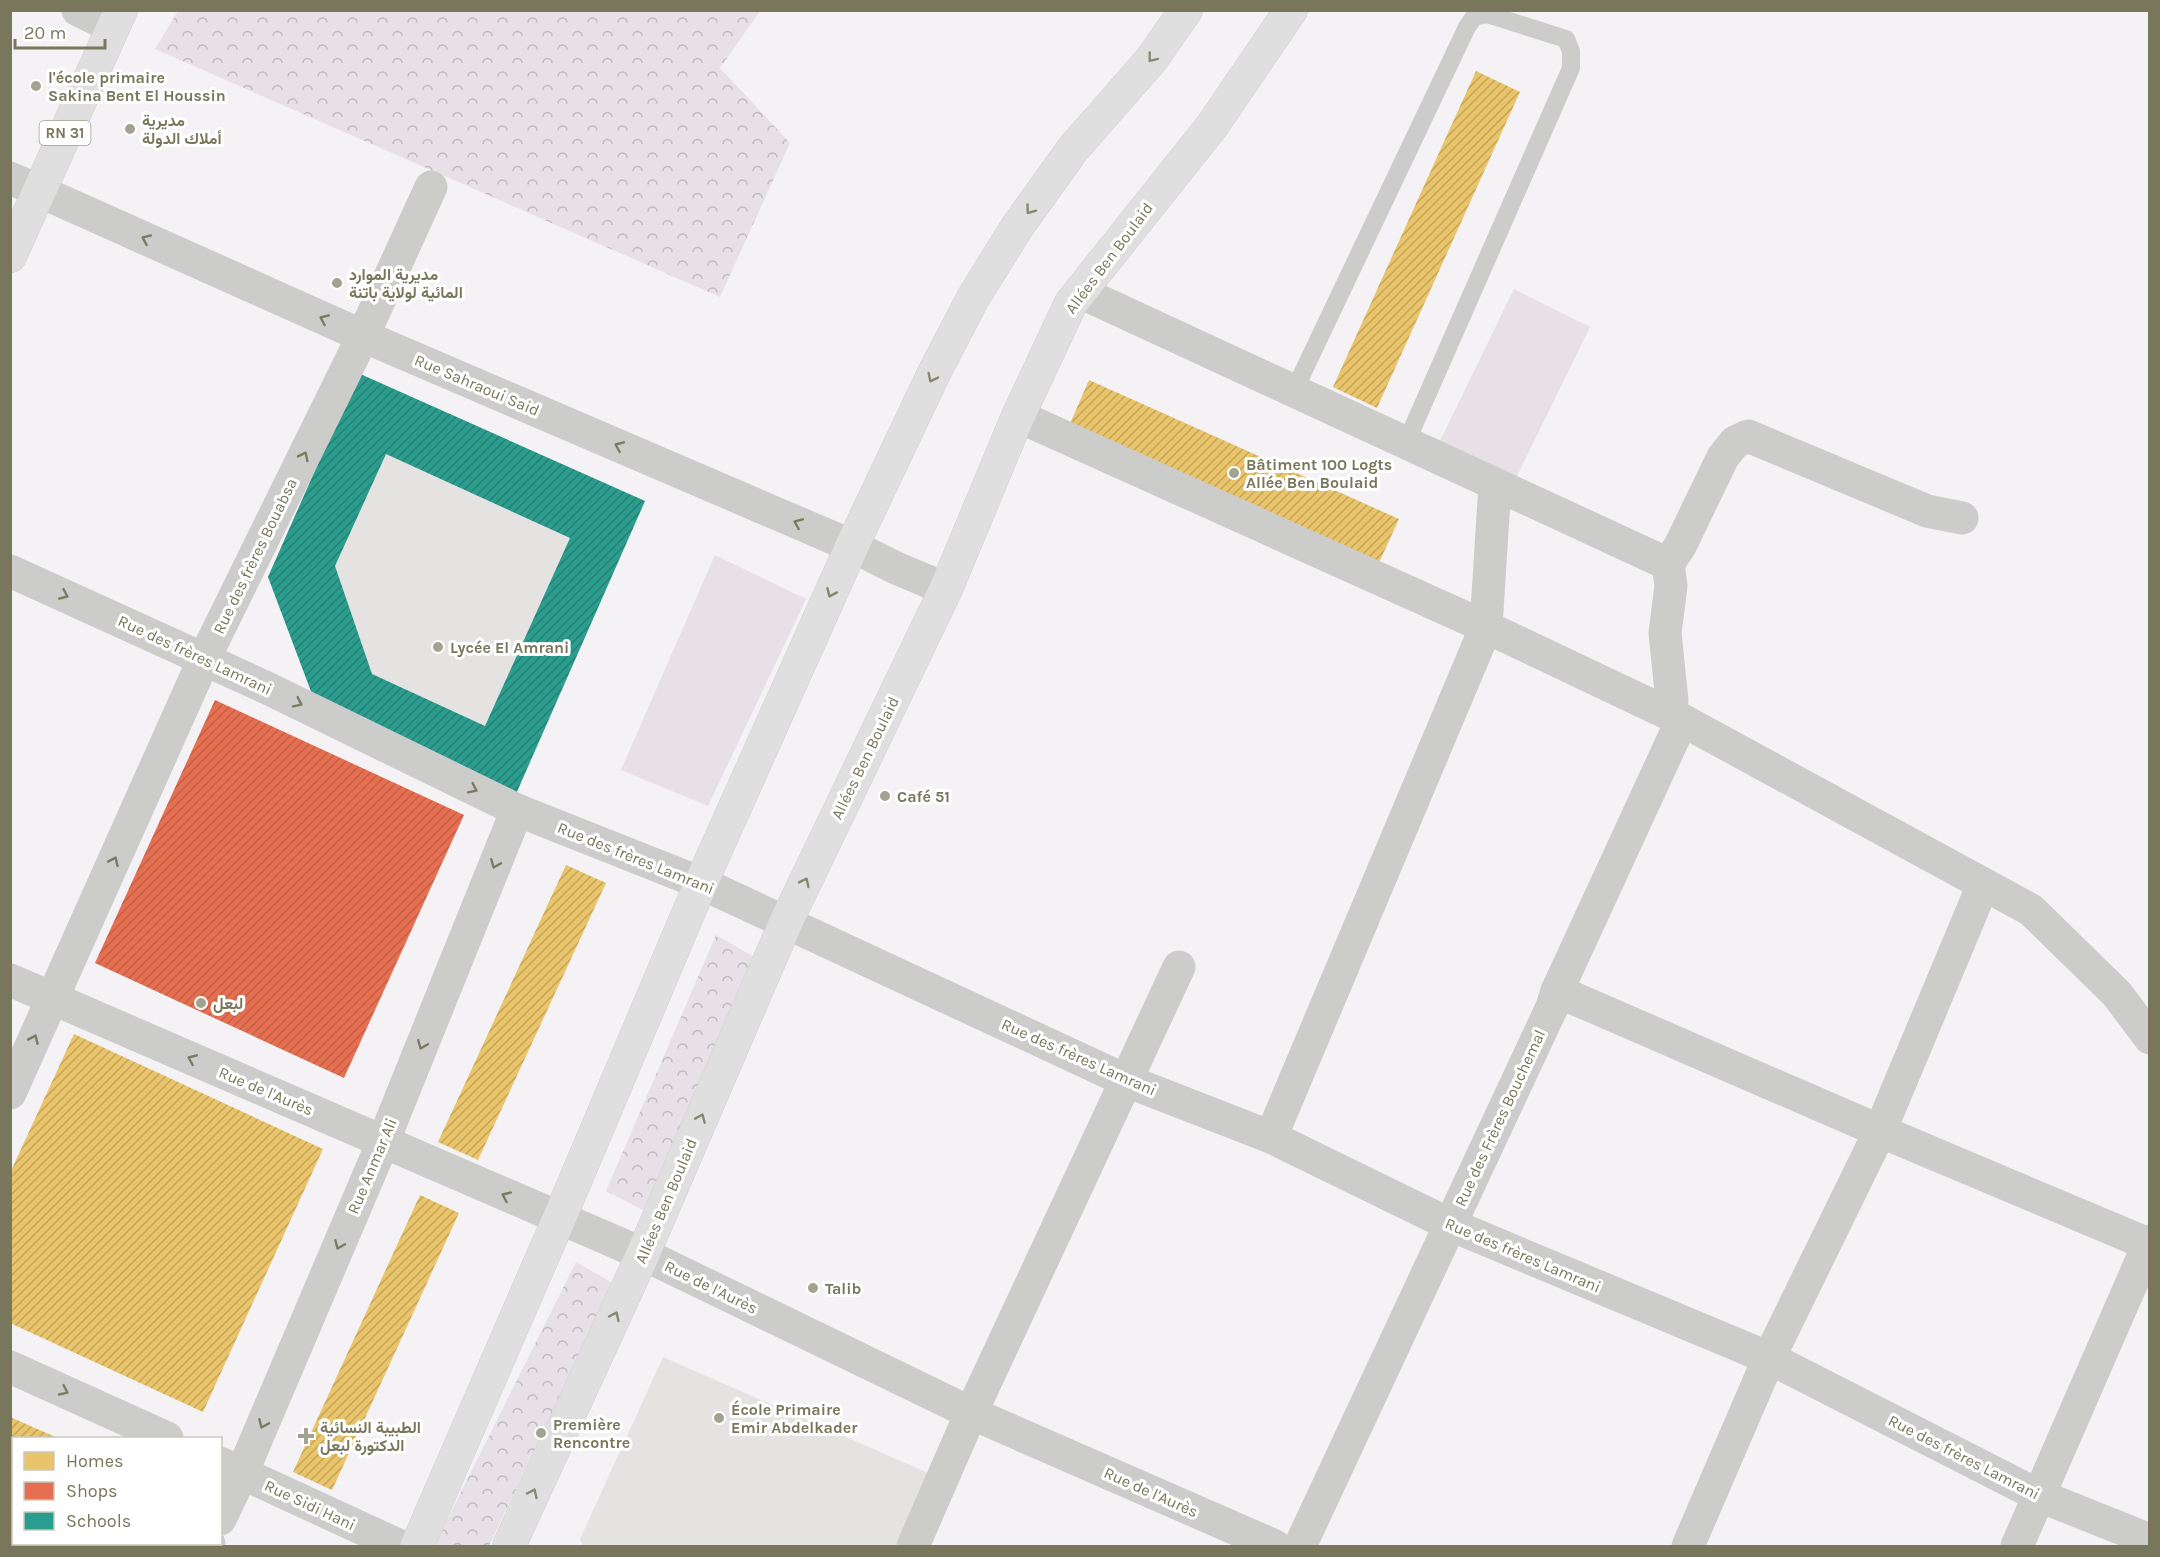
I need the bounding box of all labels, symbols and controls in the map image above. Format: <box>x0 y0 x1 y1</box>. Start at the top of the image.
scale bar <box>15 12 105 50</box>
text: 20 m <box>24 22 66 44</box>
one-way arrow <box>1148 51 1159 62</box>
place label: l'école primaire Sakina Bent El Houssin <box>48 68 226 105</box>
marker: l'école primaire Sakina Bent El Houssin <box>29 79 43 93</box>
place label: مديرية أملاك الدولة <box>142 111 222 149</box>
road number: RN 31 <box>40 121 90 145</box>
marker: مديرية أملاك الدولة <box>123 122 137 136</box>
street label: Allées Ben Boulaid <box>1061 199 1157 317</box>
one-way arrow <box>1026 203 1037 214</box>
one-way arrow <box>142 234 153 246</box>
place label: مديرية الموارد المائية لولاية باتنة <box>349 265 463 303</box>
marker: مديرية الموارد المائية لولاية باتنة <box>330 276 344 290</box>
one-way arrow <box>320 314 331 326</box>
street label: Rue Sahraoui Said <box>412 350 542 420</box>
one-way arrow <box>928 372 939 383</box>
one-way arrow <box>614 441 625 453</box>
one-way arrow <box>296 452 308 463</box>
place label: Bâtiment 100 Logts Allée Ben Boulaid <box>1246 455 1392 492</box>
marker: Bâtiment 100 Logts Allée Ben Boulaid <box>1227 466 1241 480</box>
street label: Rue des frères Bouabsa <box>209 475 301 637</box>
one-way arrow <box>794 518 805 530</box>
one-way arrow <box>826 586 838 597</box>
one-way arrow <box>57 588 68 600</box>
street label: Rue des frères Lamrani <box>115 611 275 699</box>
place label: Lycée El Amrani <box>450 638 569 657</box>
marker: Lycée El Amrani <box>431 640 445 654</box>
street label: Allées Ben Boulaid <box>827 693 903 823</box>
one-way arrow <box>291 696 302 708</box>
one-way arrow <box>467 781 478 793</box>
place label: Café 51 <box>897 787 950 806</box>
marker: Café 51 <box>878 789 892 803</box>
street label: Rue des frères Lamrani <box>555 818 717 898</box>
one-way arrow <box>106 856 118 867</box>
one-way arrow <box>490 858 502 869</box>
one-way arrow <box>797 878 809 889</box>
place label: لبعل <box>213 994 243 1013</box>
marker: لبعل <box>194 996 208 1010</box>
street label: Rue des frères Lamrani <box>999 1014 1159 1100</box>
street label: Rue des Frères Bouchemal <box>1451 1027 1549 1209</box>
one-way arrow <box>27 1034 39 1045</box>
one-way arrow <box>417 1039 429 1050</box>
one-way arrow <box>188 1054 199 1066</box>
street label: Rue de l'Aurès <box>216 1063 316 1119</box>
one-way arrow <box>694 1114 706 1125</box>
street label: Rue Anmar Ali <box>343 1115 401 1217</box>
street label: Allées Ben Boulaid <box>631 1135 701 1267</box>
one-way arrow <box>501 1191 512 1203</box>
street label: Rue des frères Lamrani <box>1442 1214 1604 1296</box>
one-way arrow <box>334 1238 346 1249</box>
street label: Rue de l'Aurès <box>661 1256 761 1318</box>
place label: Talib <box>825 1279 861 1298</box>
marker: Talib <box>806 1281 820 1295</box>
one-way arrow <box>607 1312 619 1323</box>
one-way arrow <box>57 1384 68 1396</box>
place label: École Primaire Emir Abdelkader <box>731 1400 858 1437</box>
marker: École Primaire Emir Abdelkader <box>712 1411 726 1425</box>
street label: Rue des frères Lamrani <box>1885 1411 2043 1503</box>
place label: Première Rencontre <box>553 1415 630 1452</box>
one-way arrow <box>258 1418 270 1429</box>
place label: الطبيبة النسائية الدكتورة لبعل <box>320 1418 421 1456</box>
marker: Première Rencontre <box>534 1426 548 1440</box>
marker: الطبيبة النسائية الدكتورة لبعل <box>297 1427 315 1445</box>
legend <box>12 1437 222 1545</box>
text: Homes <box>66 1450 123 1472</box>
street label: Rue de l'Aurès <box>1101 1463 1201 1521</box>
street label: Rue Sidi Hani <box>262 1476 358 1534</box>
text: Shops <box>66 1480 118 1502</box>
one-way arrow <box>526 1489 538 1500</box>
text: Schools <box>66 1510 131 1532</box>

